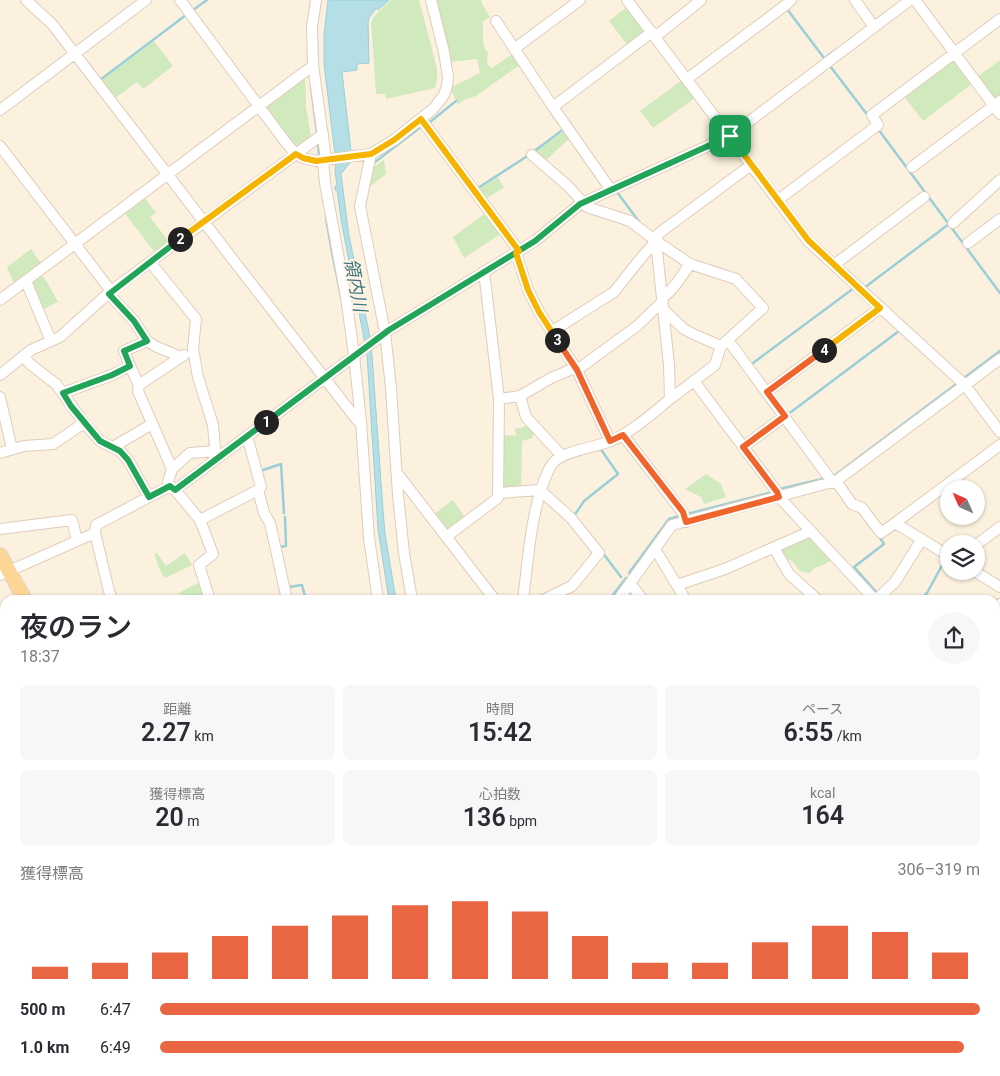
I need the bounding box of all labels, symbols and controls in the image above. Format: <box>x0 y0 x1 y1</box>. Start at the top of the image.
pin <box>709 115 751 157</box>
icon: arrive <box>716 122 744 150</box>
pin: 2 <box>168 226 192 252</box>
text: 2 <box>176 231 185 247</box>
water label: 領内川 <box>341 256 372 315</box>
pin: 3 <box>544 328 570 352</box>
text: 3 <box>553 332 562 348</box>
pin: 4 <box>812 338 836 362</box>
text: 4 <box>820 342 829 358</box>
pin: 1 <box>254 410 278 434</box>
text: 1 <box>262 414 271 430</box>
north arrow <box>940 480 985 525</box>
map controls <box>940 480 985 580</box>
button: layers <box>940 535 985 580</box>
text: 夜のラン <box>20 611 132 644</box>
button: share <box>928 612 980 664</box>
text: 18:37 <box>20 647 60 666</box>
text: 距離 <box>163 701 191 717</box>
text: 時間 <box>486 701 514 717</box>
text: ペース <box>802 701 843 717</box>
text: 2.27 <box>141 718 191 747</box>
text: 15:42 <box>468 718 532 747</box>
text: 6:55 <box>784 718 833 747</box>
text: km <box>191 728 214 744</box>
text: /km <box>833 728 862 744</box>
text: kcal <box>810 785 835 801</box>
text: 獲得標高 <box>149 786 205 802</box>
text: 心拍数 <box>479 786 521 802</box>
text: 164 <box>801 801 844 830</box>
text: 20 <box>155 803 184 832</box>
text: 136 <box>463 803 506 832</box>
text: m <box>184 813 199 829</box>
text: bpm <box>506 813 537 829</box>
text: 306–319 m <box>898 860 980 879</box>
text: 獲得標高 <box>20 864 84 883</box>
text: 500 m <box>20 1000 65 1019</box>
text: 6:47 <box>100 1000 131 1019</box>
text: 1.0 km <box>20 1038 69 1057</box>
text: 6:49 <box>100 1038 131 1057</box>

